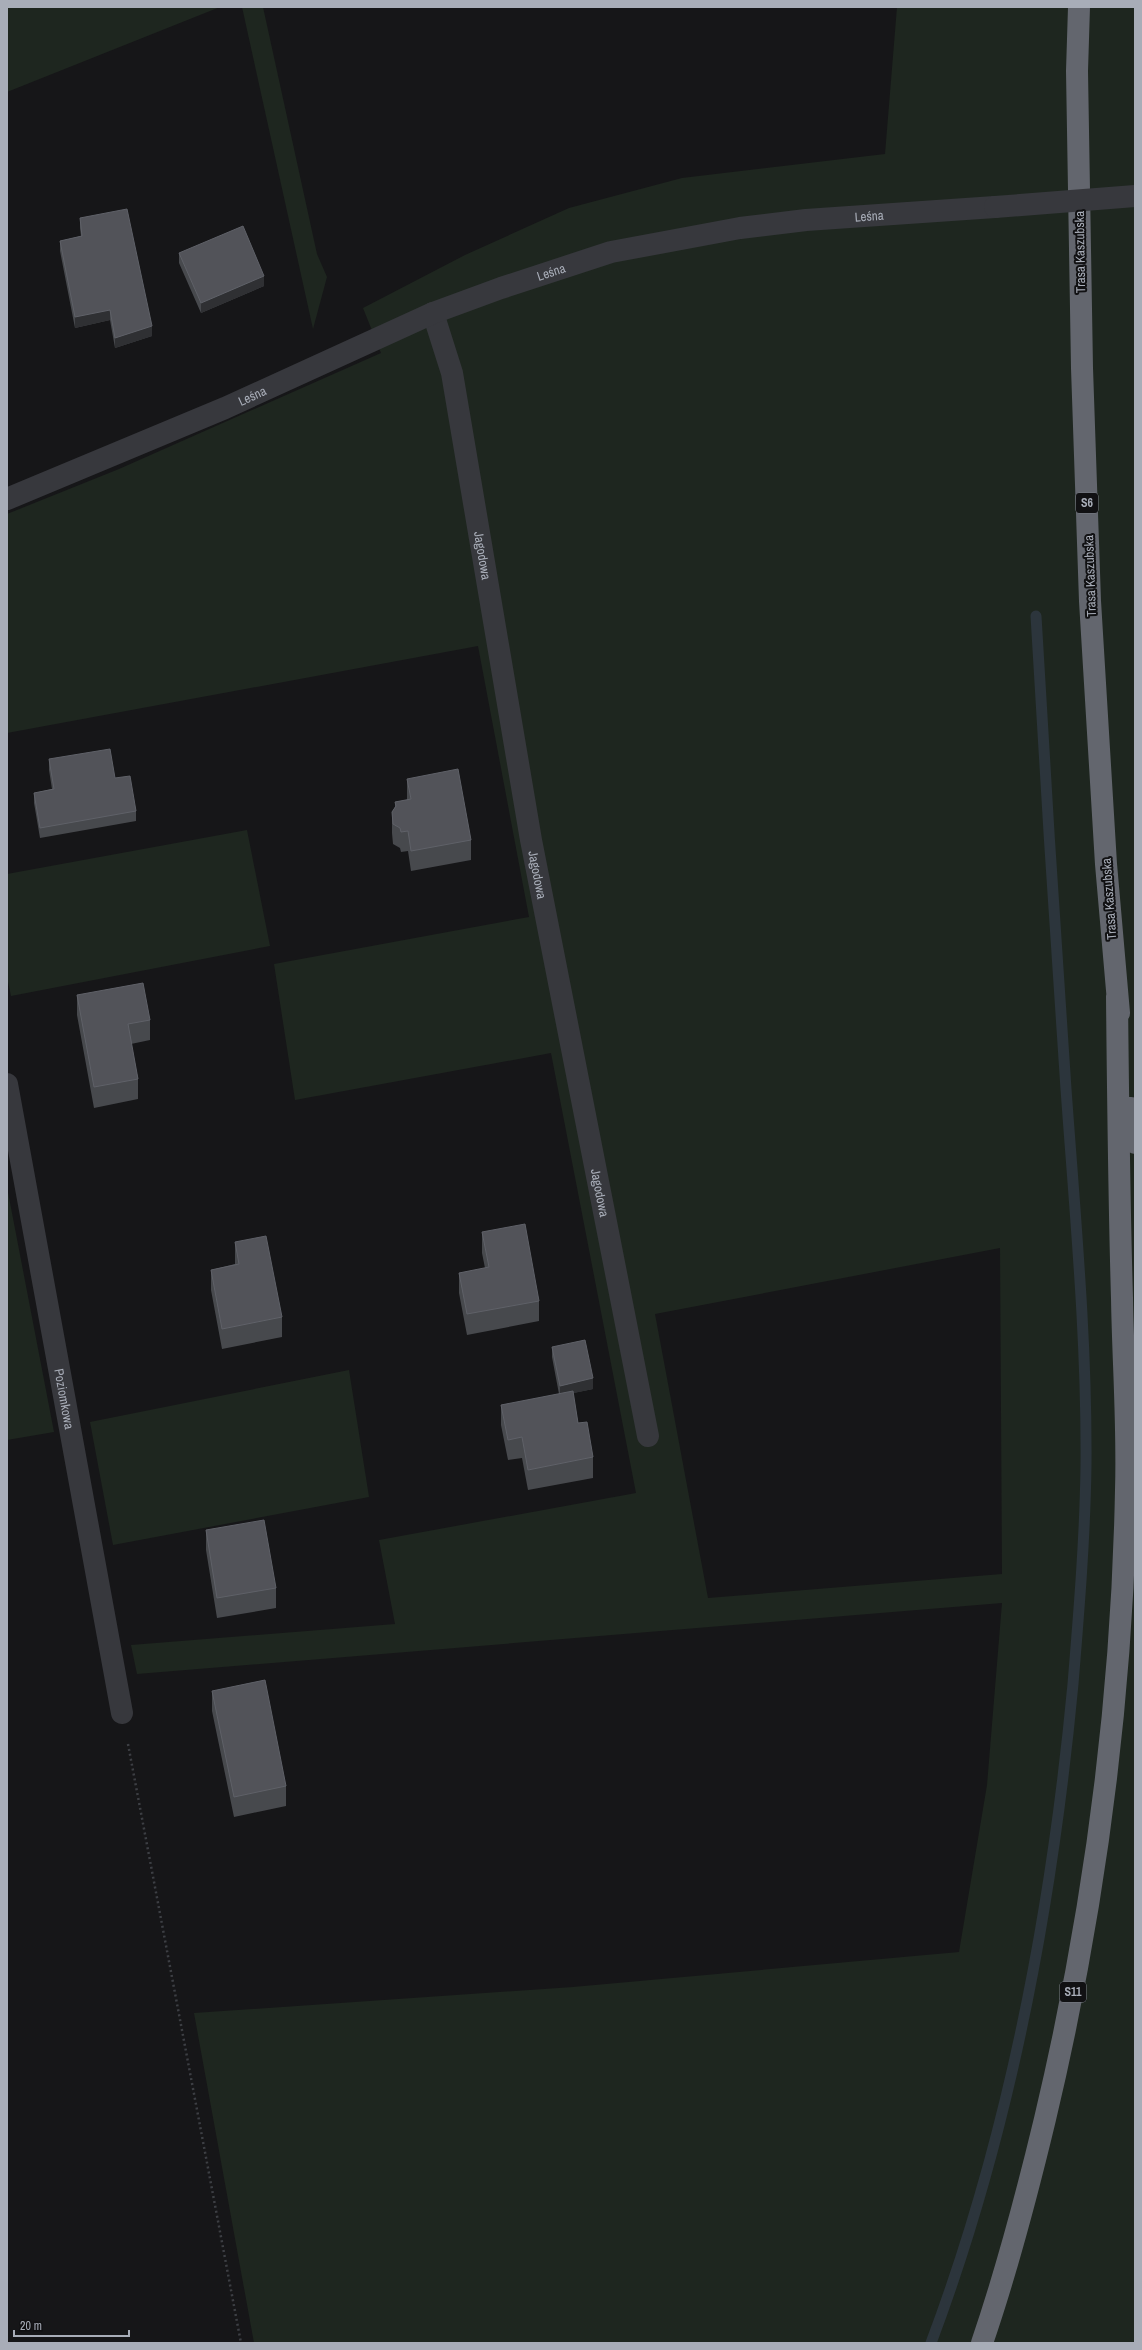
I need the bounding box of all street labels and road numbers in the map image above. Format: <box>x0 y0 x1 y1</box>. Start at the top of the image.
street label: Leśna <box>854 206 884 225</box>
street label: Trasa Kaszubska <box>1071 211 1089 293</box>
street label: Leśna <box>535 259 568 284</box>
street label: Leśna <box>235 382 269 409</box>
road number: S6 <box>1076 493 1098 513</box>
street label: Jagodowa <box>470 530 495 581</box>
street label: Trasa Kaszubska <box>1080 535 1100 617</box>
street label: Jagodowa <box>525 849 551 900</box>
street label: Trasa Kaszubska <box>1098 857 1120 940</box>
street label: Jagodowa <box>587 1167 613 1218</box>
street label: Poziomkowa <box>51 1367 78 1430</box>
road number: S11 <box>1060 1982 1086 2002</box>

